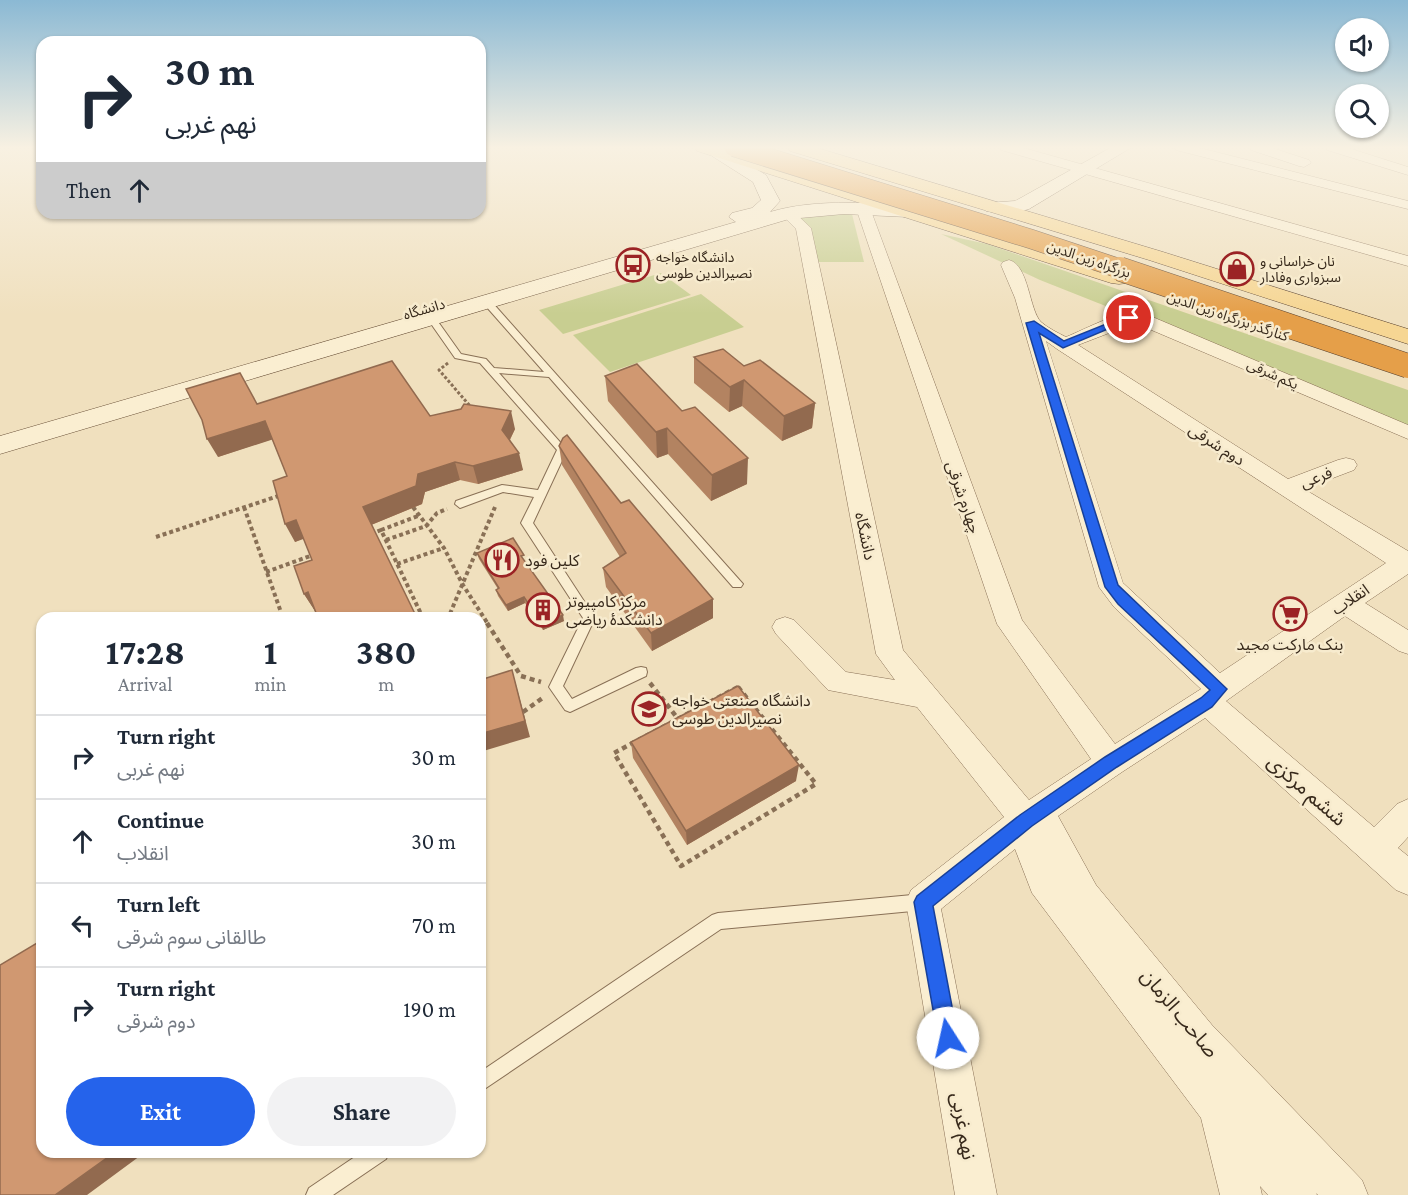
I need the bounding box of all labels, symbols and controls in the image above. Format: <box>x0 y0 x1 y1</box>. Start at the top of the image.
map controls <box>1335 18 1389 138</box>
button: sound <box>1335 18 1389 72</box>
text: 30 m <box>165 47 255 94</box>
icon: right <box>66 60 144 138</box>
button: search <box>1335 84 1389 138</box>
text: نهم غربی <box>165 109 257 139</box>
icon: ahead <box>123 174 156 207</box>
text: Then <box>66 178 111 203</box>
street label: بزرگراه زین الدین <box>1045 237 1133 282</box>
bus stop icon: دانشگاه خواجه نصیرالدین طوسی <box>615 247 651 283</box>
place label: دانشگاه خواجه نصیرالدین طوسی <box>656 249 753 282</box>
shop icon: نان خراسانی و سبزواری وفادار <box>1219 251 1255 287</box>
place label: نان خراسانی و سبزواری وفادار <box>1259 253 1341 286</box>
street label: کنارگذر بزرگراه زین الدین <box>1165 288 1291 345</box>
pin <box>1103 292 1154 343</box>
street label: دانشگاه <box>401 295 447 323</box>
icon: arrive <box>1112 301 1145 334</box>
street label: یکم شرقی <box>1244 356 1301 395</box>
street label: دوم شرقی <box>1184 420 1248 472</box>
street label: چهارم شرقی <box>939 459 984 537</box>
street label: فرعی <box>1298 464 1335 492</box>
street label: دانشگاه <box>852 511 879 562</box>
restaurant icon: کلین فود <box>484 542 520 578</box>
place label: کلین فود <box>525 552 580 570</box>
street label: انقلاب <box>1328 581 1372 618</box>
building icon: مرکز کامپیوتر دانشکدهٔ ریاضی <box>525 592 561 628</box>
place label: مرکز کامپیوتر دانشکدهٔ ریاضی <box>565 593 663 629</box>
supermarket icon: بنک‌ مارکت مجید <box>1272 596 1308 632</box>
text: 17:28 <box>105 632 185 672</box>
text: 1 <box>264 632 277 672</box>
text: 380 <box>356 632 416 672</box>
place label: بنک‌ مارکت مجید <box>1237 636 1343 654</box>
text: Arrival <box>118 673 172 695</box>
text: min <box>255 673 287 695</box>
text: m <box>378 673 394 695</box>
school or university icon: دانشگاه صنعتی خواجه نصیرالدین طوسی <box>631 691 667 727</box>
place label: دانشگاه صنعتی خواجه نصیرالدین طوسی <box>672 692 811 728</box>
text: Turn right <box>117 724 215 749</box>
icon: right <box>66 741 99 774</box>
text: 30 m <box>411 745 456 770</box>
street label: ششم مرکزی <box>1261 750 1351 833</box>
text: نهم غربی <box>117 758 185 780</box>
text: Continue <box>117 808 204 833</box>
icon: ahead <box>66 825 99 858</box>
text: 30 m <box>411 829 456 854</box>
text: انقلاب <box>117 842 169 864</box>
text: Turn left <box>117 892 200 917</box>
icon: left <box>66 909 99 942</box>
text: 70 m <box>412 913 456 938</box>
text: طالقانی سوم شرقی <box>117 926 266 948</box>
street label: صاحب الزمان <box>1136 964 1223 1062</box>
text: Turn right <box>117 976 215 1001</box>
icon: right <box>66 993 99 1026</box>
text: 190 m <box>403 997 456 1022</box>
position arrow <box>916 1006 980 1070</box>
text: دوم شرقی <box>117 1010 196 1032</box>
button: Exit <box>66 1077 255 1146</box>
button: Share <box>267 1077 456 1146</box>
street label: نهم غربی <box>943 1091 981 1162</box>

